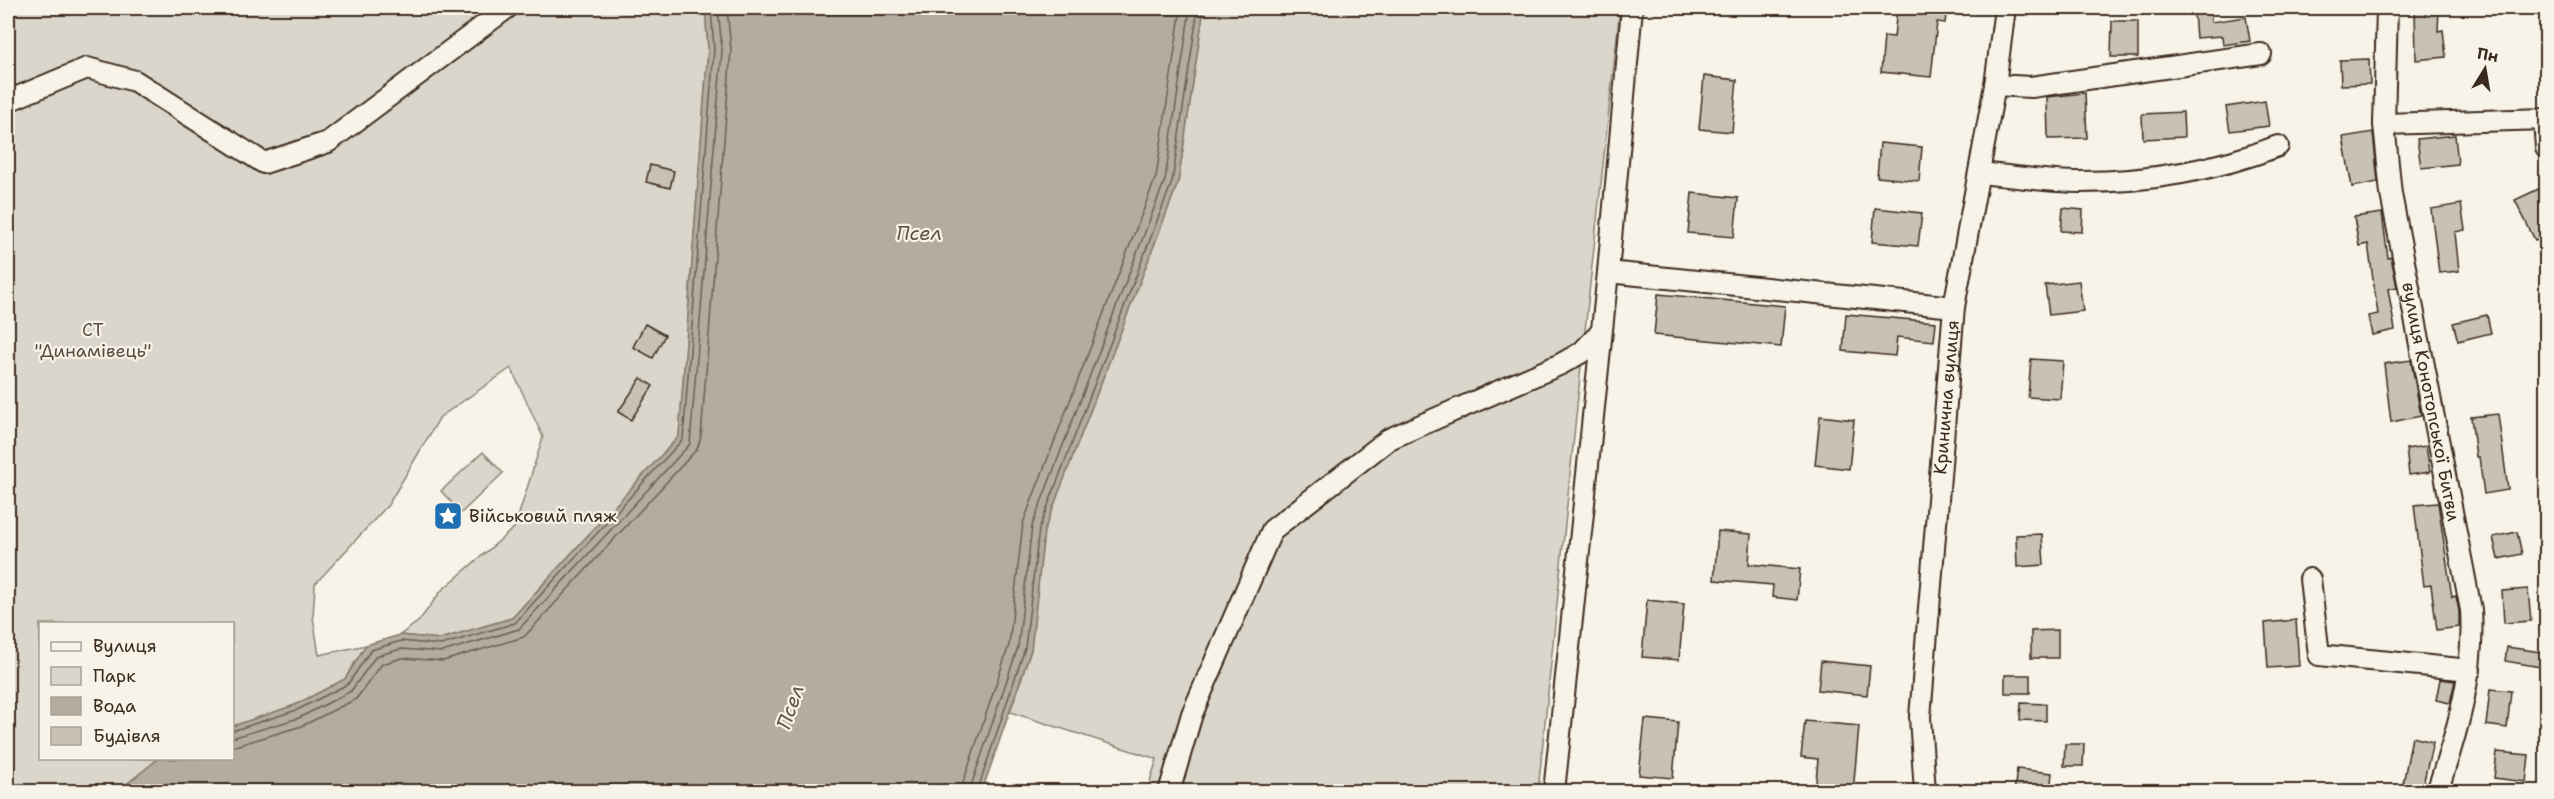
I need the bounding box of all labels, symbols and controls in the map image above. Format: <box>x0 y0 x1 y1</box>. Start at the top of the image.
north arrow <box>2455 39 2515 99</box>
text: Пн <box>2475 42 2500 67</box>
water label: Псел <box>896 220 942 246</box>
street label: вулиця Конотопської Битви <box>2396 280 2466 524</box>
park label: СТ "Динамівець" <box>34 318 152 363</box>
street label: Кринична вулиця <box>1928 319 1965 475</box>
place icon: Військовий пляж <box>432 500 464 532</box>
place label: Військовий пляж <box>469 504 617 528</box>
legend <box>39 622 234 760</box>
text: Вулиця <box>93 634 157 658</box>
text: Парк <box>93 664 136 688</box>
water label: Псел <box>770 681 810 733</box>
text: Вода <box>93 694 136 718</box>
text: Будівля <box>93 724 161 748</box>

